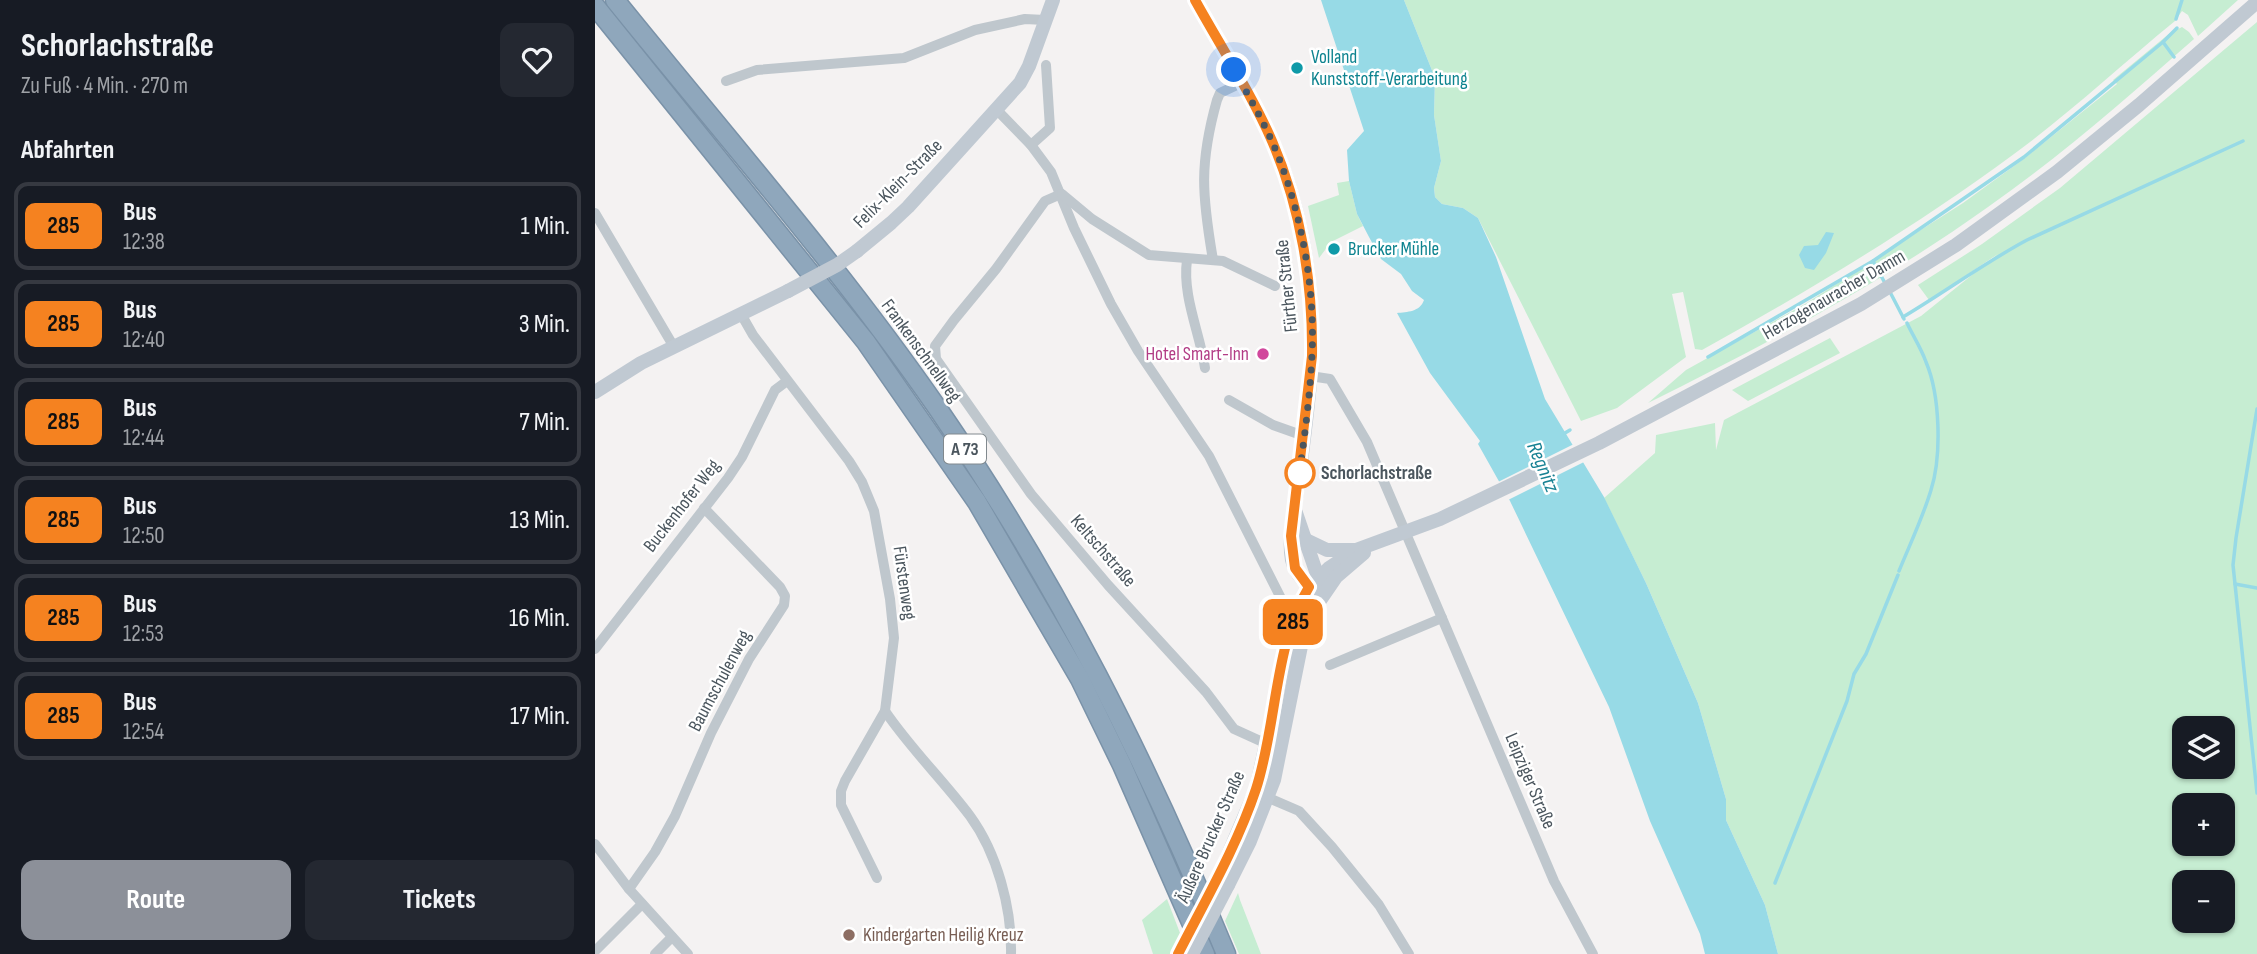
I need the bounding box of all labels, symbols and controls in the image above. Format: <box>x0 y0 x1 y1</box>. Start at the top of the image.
button: heart <box>500 23 574 97</box>
text: Schorlachstraße <box>21 26 214 66</box>
place label: Volland Kunststoff-Verarbeitung <box>1311 46 1468 91</box>
your location <box>1216 52 1251 87</box>
marker: Volland Kunststoff-Verarbeitung <box>1289 60 1305 76</box>
text: Zu Fuß · 4 Min. · 270 m <box>21 72 188 100</box>
text: Abfahrten <box>21 135 114 166</box>
street label: Felix-Klein-Straße <box>849 135 947 233</box>
text: Bus <box>123 197 157 228</box>
text: 285 <box>47 211 80 240</box>
text: 1 Min. <box>520 211 570 242</box>
text: 12:38 <box>123 228 165 256</box>
place label: Brucker Mühle <box>1348 238 1439 261</box>
street label: Fürther Straße <box>1271 239 1303 333</box>
marker: Brucker Mühle <box>1326 241 1342 257</box>
street label: Herzogenauracher Damm <box>1759 245 1909 345</box>
text: Bus <box>123 295 157 326</box>
street label: Frankenschnellweg <box>876 295 966 407</box>
text: 285 <box>47 309 80 338</box>
text: 3 Min. <box>519 309 570 340</box>
text: 12:40 <box>123 326 165 354</box>
place label: Hotel Smart-Inn <box>1145 343 1249 366</box>
marker: Hotel Smart-Inn <box>1255 346 1271 362</box>
text: Bus <box>123 393 157 424</box>
text: 285 <box>47 407 80 436</box>
text: 7 Min. <box>519 407 570 438</box>
text: 12:44 <box>123 424 164 452</box>
road number: A 73 <box>944 434 986 463</box>
water label: Regnitz <box>1521 438 1565 497</box>
street label: Buckenhofer Weg <box>639 455 726 557</box>
marker: Schorlachstraße <box>1285 458 1315 488</box>
place label: Schorlachstraße <box>1321 462 1432 485</box>
text: Bus <box>123 491 157 522</box>
text: 285 <box>47 505 80 534</box>
text: 13 Min. <box>510 505 570 536</box>
street label: Keltschstraße <box>1065 510 1141 592</box>
text: 12:50 <box>123 522 165 550</box>
street label: Fürstenweg <box>887 545 921 622</box>
text: Bus <box>123 589 157 620</box>
line badge: 285 <box>1253 599 1333 645</box>
text: 285 <box>47 603 80 632</box>
text: 16 Min. <box>509 603 570 634</box>
text: 285 <box>1277 607 1309 636</box>
text: 12:53 <box>123 620 164 648</box>
street label: Baumschulenweg <box>684 626 757 736</box>
text: Bus <box>123 687 157 718</box>
text: 285 <box>47 701 80 730</box>
text: 17 Min. <box>510 701 570 732</box>
map controls <box>2172 716 2235 933</box>
button: layers <box>2172 716 2235 779</box>
text: 12:54 <box>123 718 164 746</box>
street label: Leipziger Straße <box>1500 730 1560 832</box>
street label: Äußere Brucker Straße <box>1171 767 1250 907</box>
button: + <box>2172 793 2235 856</box>
button: Route <box>21 860 291 940</box>
button: Tickets <box>305 860 574 940</box>
button: − <box>2172 870 2235 933</box>
place label: Kindergarten Heilig Kreuz <box>863 924 1024 947</box>
marker: Kindergarten Heilig Kreuz <box>841 927 857 943</box>

